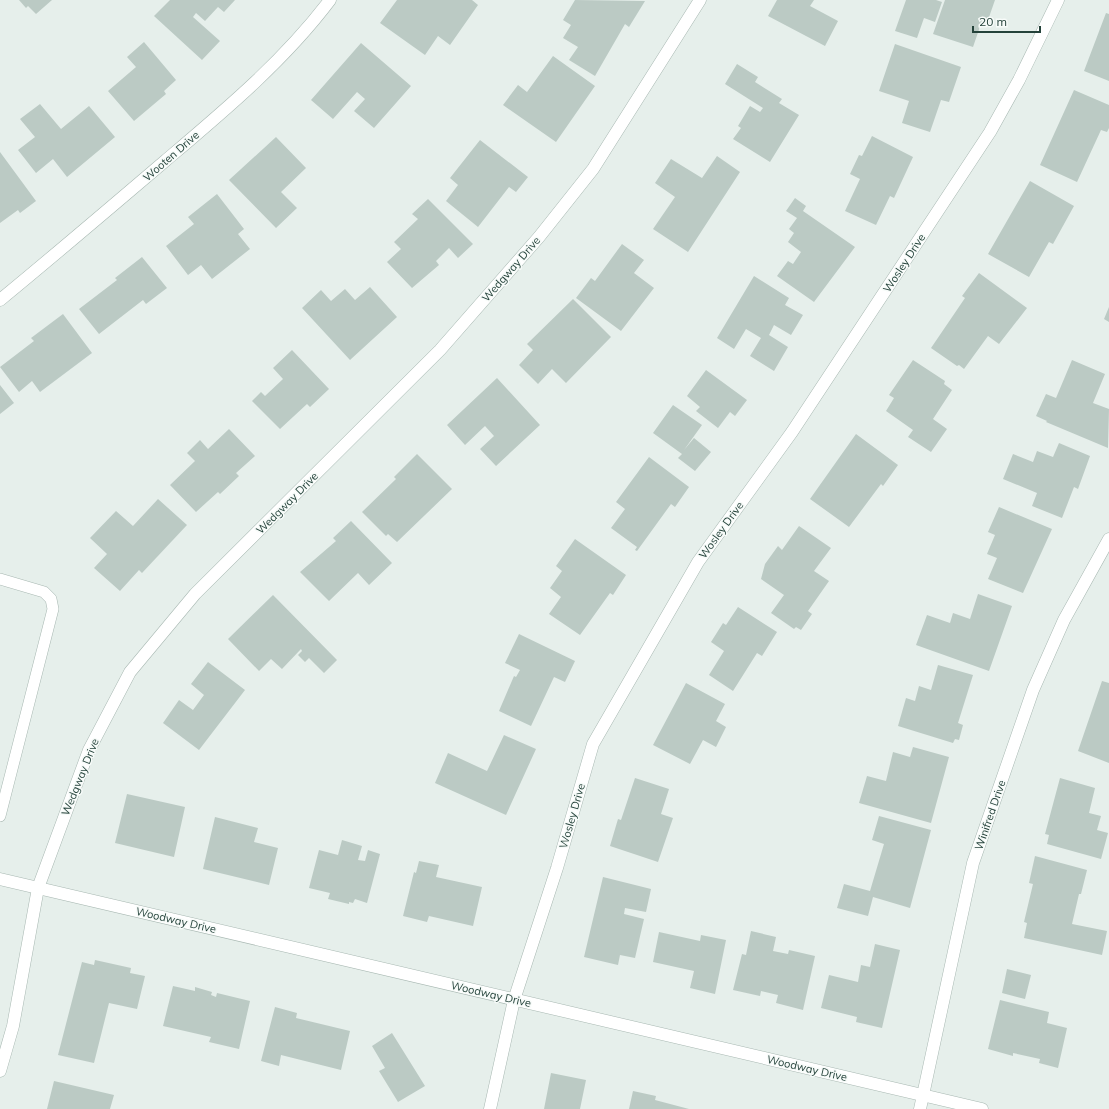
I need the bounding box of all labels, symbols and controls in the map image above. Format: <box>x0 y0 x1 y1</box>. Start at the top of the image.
scale bar <box>973 8 1040 34</box>
text: 20 m <box>979 14 1007 29</box>
street label: Wooten Drive <box>140 128 202 184</box>
street label: Wosley Drive <box>880 231 928 295</box>
street label: Wedgway Drive <box>479 233 543 305</box>
street label: Wedgway Drive <box>253 469 321 537</box>
street label: Wosley Drive <box>696 499 746 561</box>
street label: Wedgway Drive <box>58 736 102 818</box>
street label: Winifred Drive <box>971 778 1009 852</box>
street label: Wosley Drive <box>556 782 588 850</box>
street label: Woodway Drive <box>134 904 218 936</box>
street label: Woodway Drive <box>449 978 533 1010</box>
street label: Woodway Drive <box>765 1052 849 1084</box>

